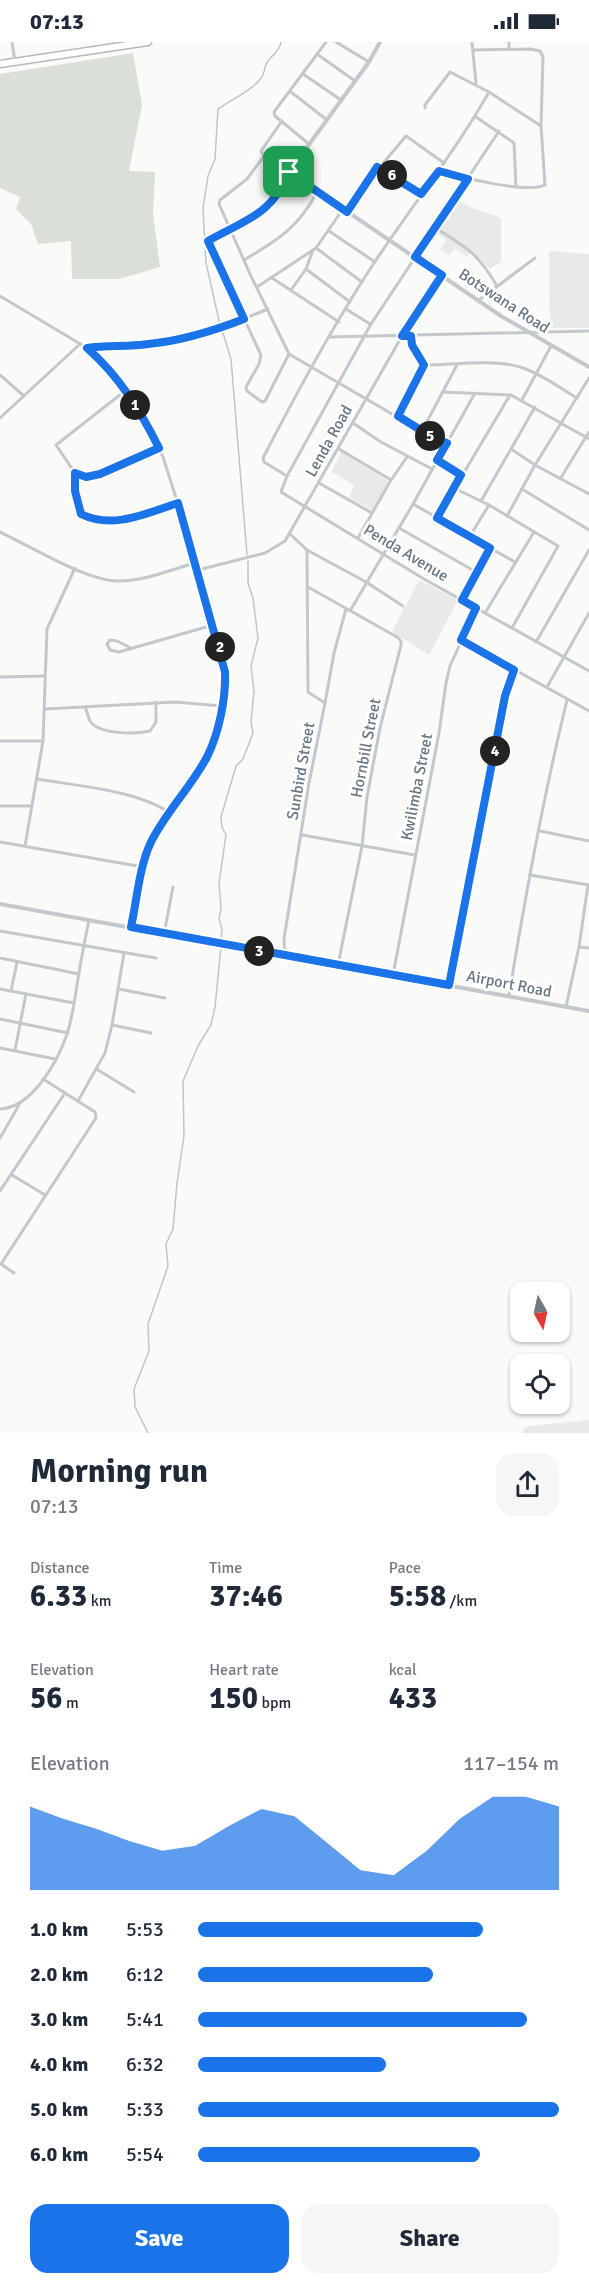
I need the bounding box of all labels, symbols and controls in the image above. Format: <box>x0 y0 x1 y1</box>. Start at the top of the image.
text: 07:13 <box>30 8 84 35</box>
pin <box>263 146 314 197</box>
icon: arrive <box>272 155 305 188</box>
pin: 6 <box>377 160 407 190</box>
text: 6 <box>388 165 396 185</box>
street label: Botswana Road <box>455 264 553 338</box>
pin: 1 <box>120 390 150 420</box>
text: 1 <box>131 395 139 415</box>
street label: Lenda Road <box>301 402 357 480</box>
pin: 5 <box>415 421 445 451</box>
text: 5 <box>426 426 434 446</box>
street label: Penda Avenue <box>360 520 452 586</box>
pin: 2 <box>205 632 235 662</box>
text: 2 <box>216 637 224 657</box>
street label: Hornbill Street <box>347 696 386 799</box>
street label: Sunbird Street <box>283 720 319 821</box>
street label: Kwilimba Street <box>397 731 437 842</box>
pin: 4 <box>480 736 510 766</box>
text: 4 <box>491 741 499 761</box>
pin: 3 <box>244 936 274 966</box>
text: 3 <box>255 941 263 961</box>
street label: Airport Road <box>465 966 553 1002</box>
north arrow <box>510 1282 570 1342</box>
map controls <box>510 1282 570 1414</box>
button: locate <box>510 1354 570 1414</box>
text: Morning run <box>30 1451 208 1492</box>
button: share <box>496 1453 559 1516</box>
text: 07:13 <box>30 1494 79 1519</box>
text: Distance <box>30 1558 90 1578</box>
text: Time <box>209 1558 242 1578</box>
text: Pace <box>389 1558 421 1578</box>
text: 6.33 <box>30 1578 87 1615</box>
text: 37:46 <box>209 1578 283 1615</box>
text: 5:58 <box>389 1578 446 1615</box>
text: km <box>87 1591 112 1611</box>
text: /km <box>446 1591 477 1611</box>
text: Elevation <box>30 1660 94 1680</box>
text: Heart rate <box>209 1660 279 1680</box>
text: kcal <box>389 1660 417 1680</box>
text: 56 <box>30 1680 62 1717</box>
text: 150 <box>209 1680 258 1717</box>
text: 433 <box>389 1680 437 1717</box>
text: m <box>62 1693 79 1713</box>
text: bpm <box>258 1693 291 1713</box>
text: Elevation <box>30 1751 110 1776</box>
text: 117–154 m <box>463 1751 559 1776</box>
text: 1.0 km <box>30 1917 88 1942</box>
text: 5:53 <box>126 1917 164 1942</box>
text: 2.0 km <box>30 1962 88 1987</box>
text: 6:12 <box>126 1962 164 1987</box>
text: 3.0 km <box>30 2007 88 2032</box>
text: 5:41 <box>126 2007 164 2032</box>
text: 4.0 km <box>30 2052 88 2077</box>
text: 6:32 <box>126 2052 164 2077</box>
text: 5.0 km <box>30 2097 88 2122</box>
text: 5:33 <box>126 2097 164 2122</box>
text: 6.0 km <box>30 2142 88 2167</box>
text: 5:54 <box>126 2142 164 2167</box>
button: Save <box>30 2204 289 2273</box>
button: Share <box>301 2204 559 2273</box>

